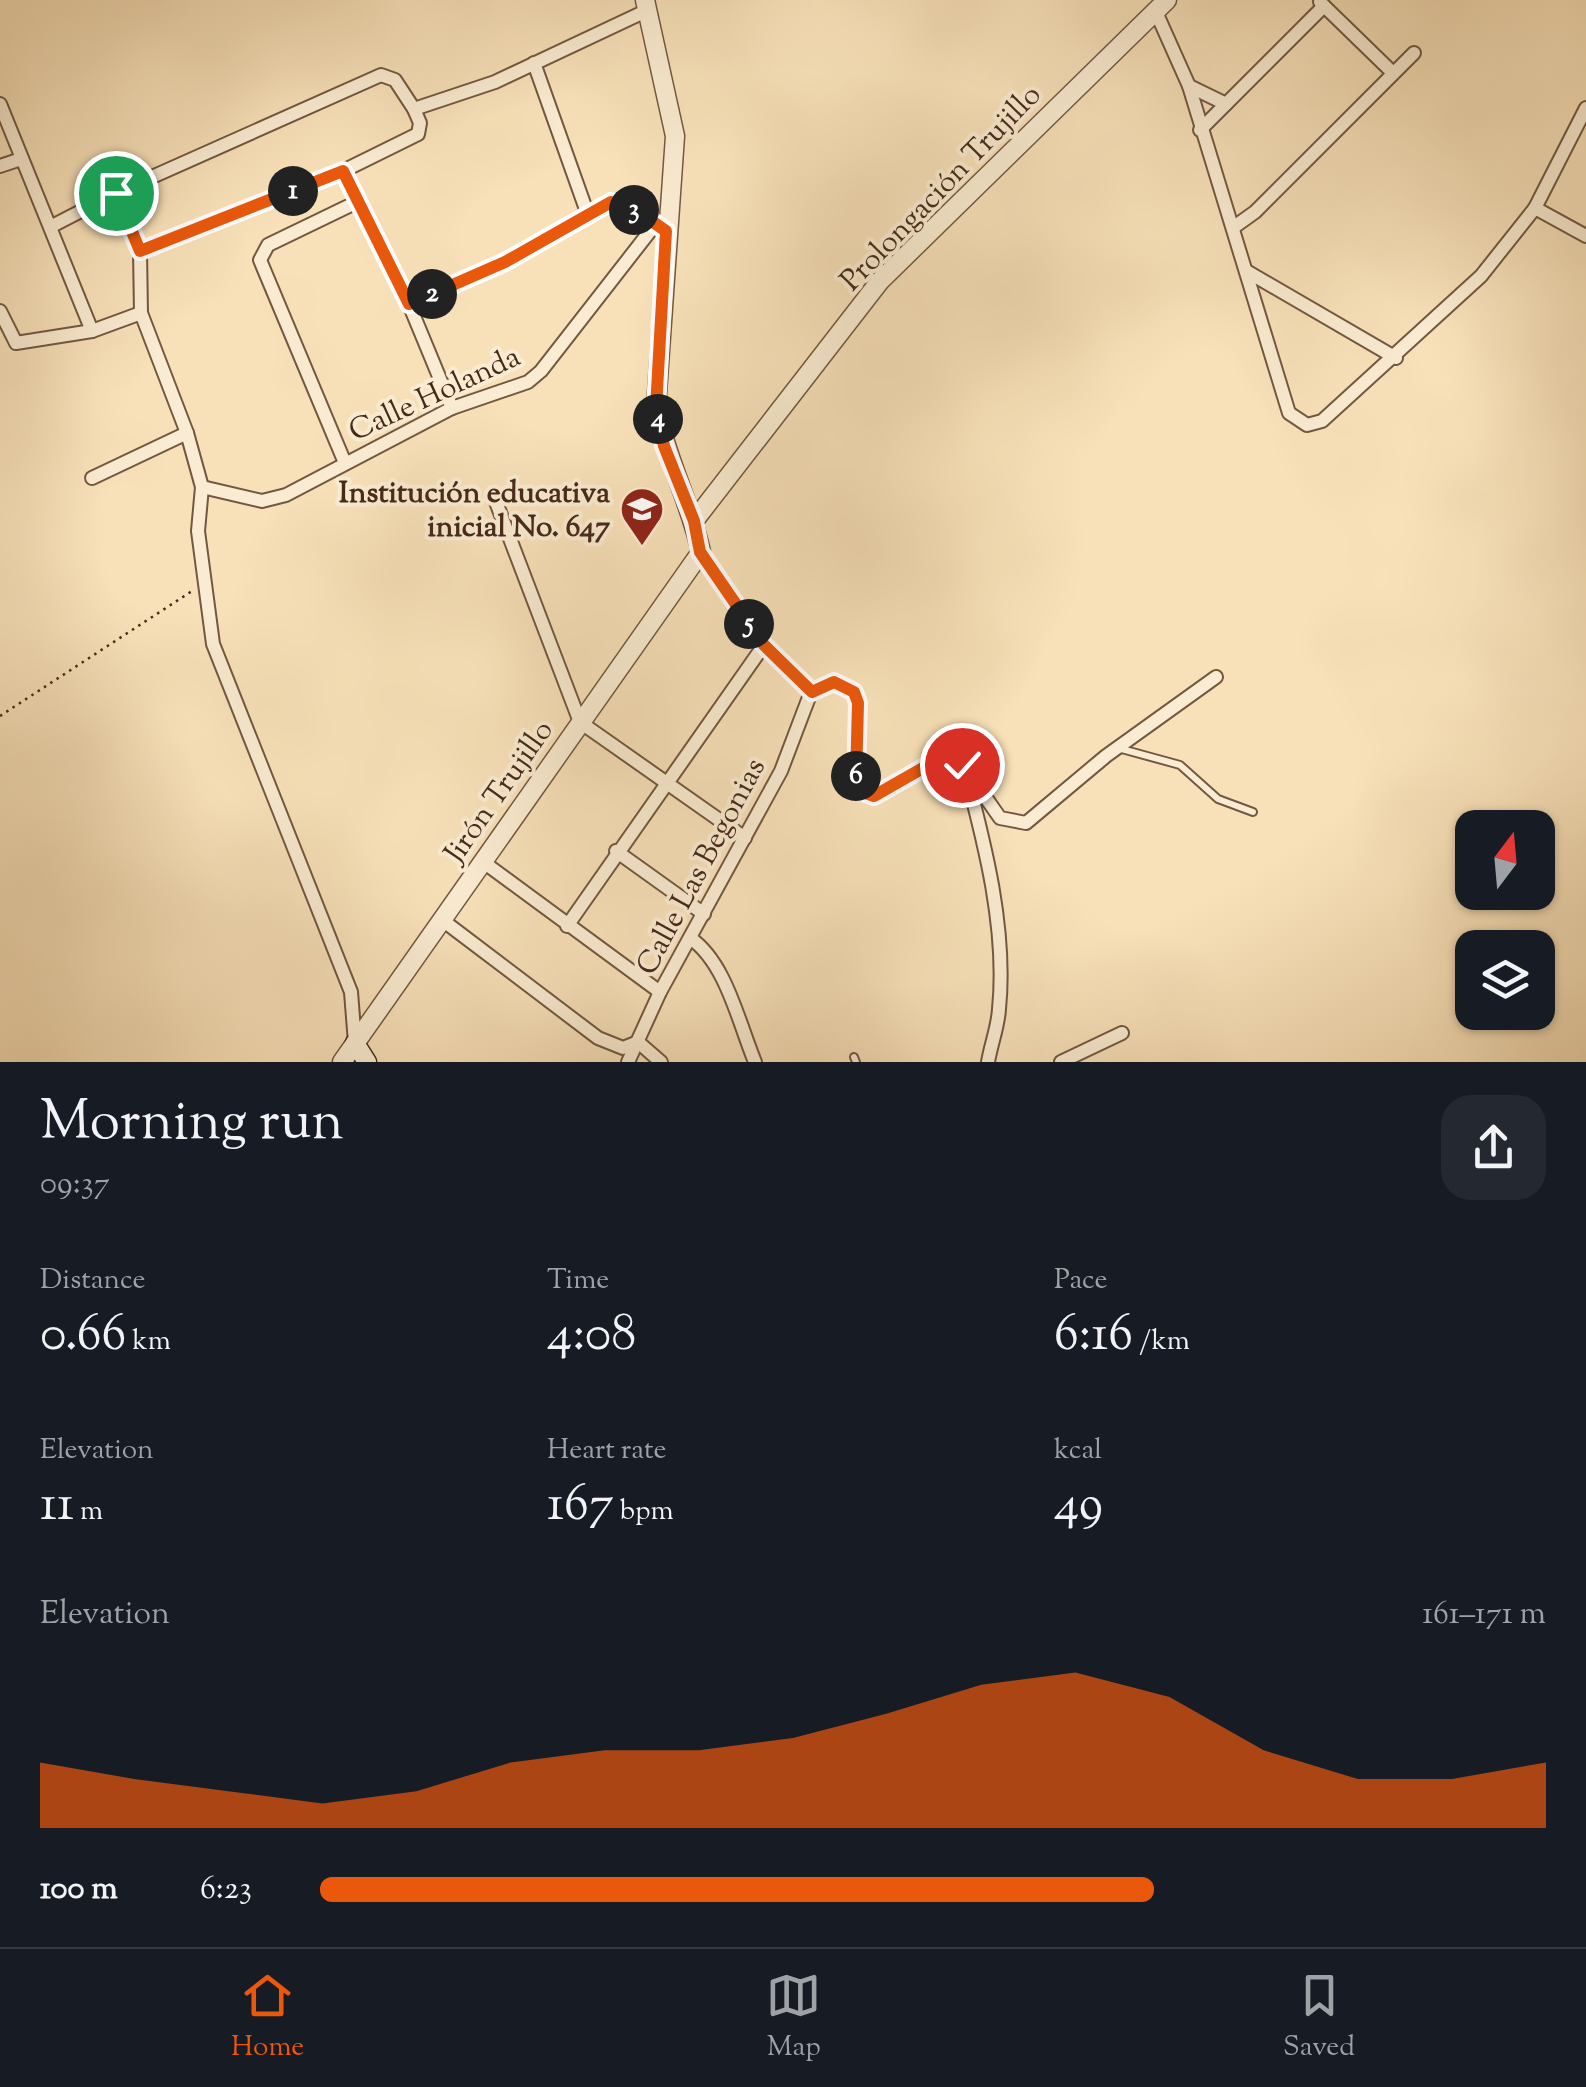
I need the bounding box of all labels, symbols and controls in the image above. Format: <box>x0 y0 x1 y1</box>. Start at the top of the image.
street label: Prolongación Trujillo <box>831 76 1052 302</box>
pin <box>74 151 159 236</box>
icon: arrive <box>89 166 144 221</box>
pin: 1 <box>268 166 318 216</box>
text: 1 <box>288 171 298 211</box>
pin: 3 <box>609 185 659 235</box>
text: 3 <box>628 190 640 230</box>
pin: 2 <box>407 269 457 319</box>
text: 2 <box>425 274 439 314</box>
street label: Calle Holanda <box>342 337 528 454</box>
pin: 4 <box>633 394 683 444</box>
text: 4 <box>651 399 665 439</box>
place label: Institución educativa inicial No. 647 <box>339 473 610 550</box>
school or university icon: Institución educativa inicial No. 647 <box>619 486 665 547</box>
pin: 5 <box>724 599 774 649</box>
text: 5 <box>744 604 754 644</box>
street label: Jirón Trujillo <box>434 712 565 874</box>
pin <box>920 723 1005 808</box>
icon: check <box>935 738 990 793</box>
street label: Calle Las Begonias <box>627 751 778 983</box>
pin: 6 <box>831 751 881 801</box>
text: 6 <box>849 756 863 796</box>
north arrow <box>1455 810 1555 910</box>
map controls <box>1455 810 1555 1030</box>
button: layers <box>1455 930 1555 1030</box>
text: Morning run <box>40 1085 344 1164</box>
button: share <box>1441 1095 1546 1200</box>
text: 09:37 <box>40 1162 110 1208</box>
text: Distance <box>40 1261 146 1301</box>
text: Time <box>547 1261 609 1301</box>
text: Pace <box>1054 1261 1108 1301</box>
text: 0.66 <box>40 1301 126 1373</box>
text: 4:08 <box>547 1301 636 1373</box>
text: 6:16 <box>1054 1301 1133 1373</box>
text: km <box>126 1322 171 1362</box>
text: /km <box>1133 1322 1190 1362</box>
text: Elevation <box>40 1431 154 1471</box>
text: Heart rate <box>547 1431 667 1471</box>
text: kcal <box>1054 1431 1102 1471</box>
text: 11 <box>40 1471 74 1543</box>
text: 167 <box>547 1471 614 1543</box>
text: 49 <box>1054 1471 1103 1543</box>
text: m <box>74 1492 103 1532</box>
text: bpm <box>614 1492 674 1532</box>
text: Elevation <box>40 1592 170 1638</box>
text: 161–171 m <box>1422 1592 1546 1638</box>
text: 100 m <box>40 1867 118 1913</box>
text: 6:23 <box>200 1867 252 1913</box>
tab: Home <box>231 1968 304 2068</box>
tab: Map <box>766 1968 821 2068</box>
tab: Saved <box>1283 1968 1355 2068</box>

